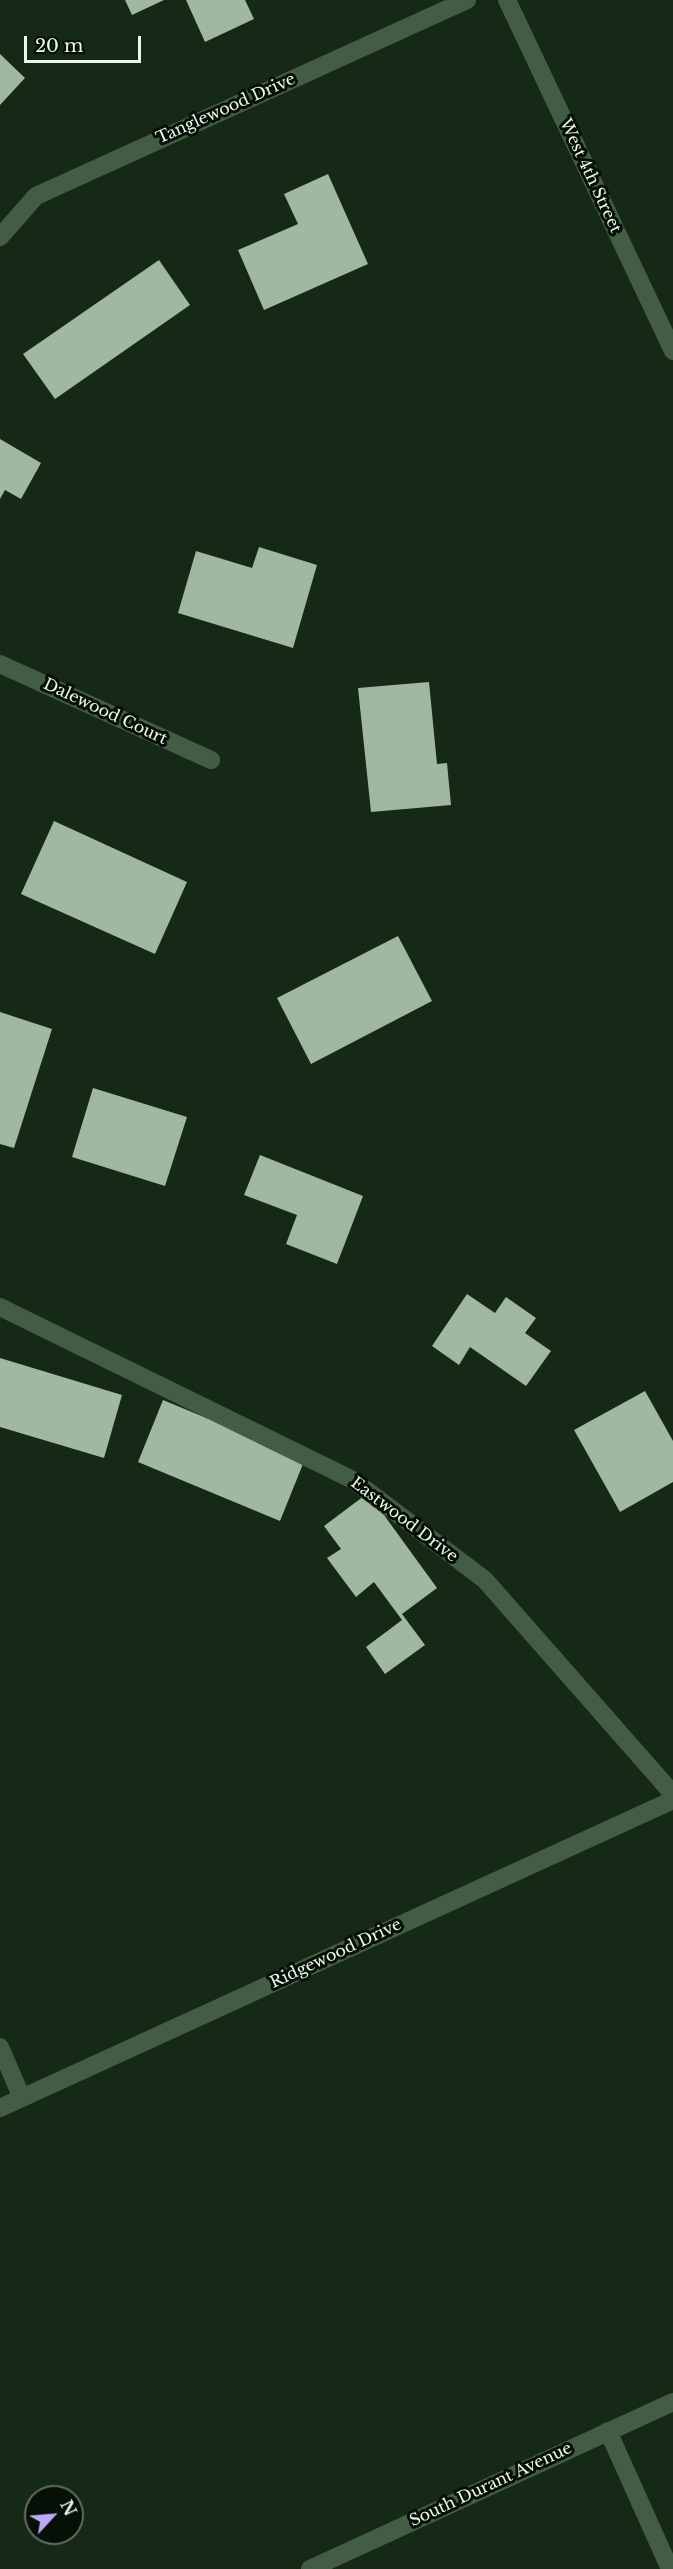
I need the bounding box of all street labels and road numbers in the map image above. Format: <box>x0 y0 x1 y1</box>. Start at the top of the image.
street label: Tanglewood Drive <box>153 70 299 148</box>
street label: West 4th Street <box>555 116 625 236</box>
street label: Dalewood Court <box>40 675 170 749</box>
street label: Eastwood Drive <box>347 1473 461 1567</box>
street label: Ridgewood Drive <box>267 1915 405 1993</box>
street label: South Durant Avenue <box>407 2439 575 2531</box>

